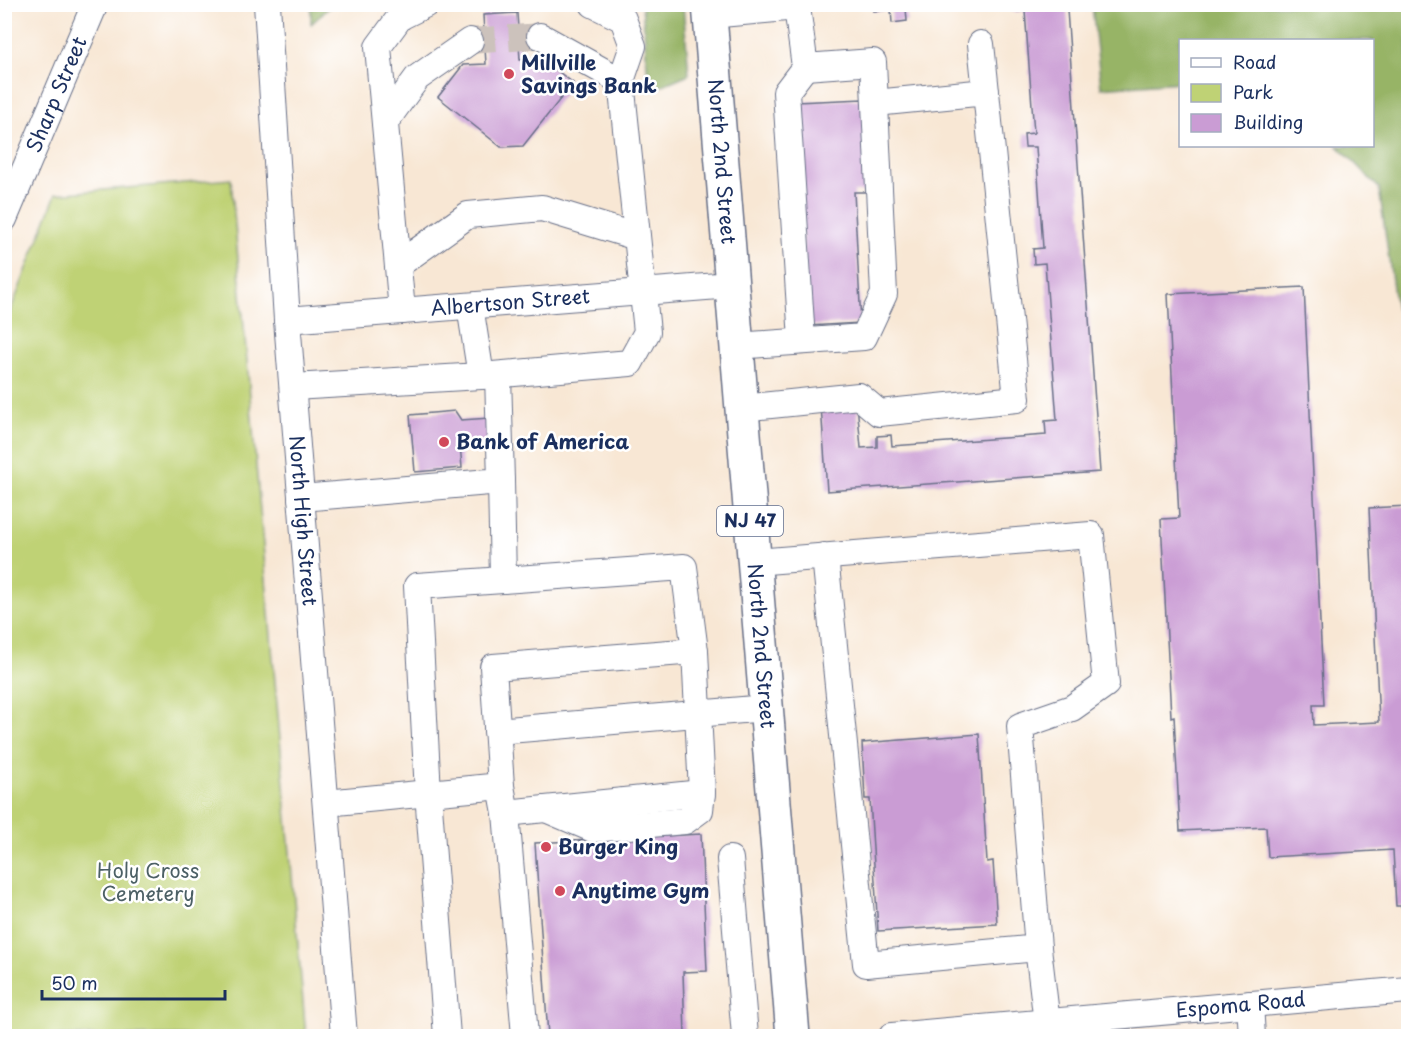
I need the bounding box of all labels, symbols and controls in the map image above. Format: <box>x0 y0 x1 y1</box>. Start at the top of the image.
street label: Sharp Street <box>18 32 94 157</box>
legend <box>1179 39 1374 147</box>
place label: Millville Savings Bank <box>521 47 657 100</box>
text: Road <box>1233 48 1277 75</box>
marker: Millville Savings Bank <box>502 67 516 81</box>
street label: North 2nd Street <box>701 78 744 245</box>
text: Park <box>1233 78 1273 105</box>
text: Building <box>1233 108 1303 135</box>
street label: Albertson Street <box>429 280 591 323</box>
place label: Bank of America <box>456 426 629 456</box>
street label: North High Street <box>282 434 326 607</box>
marker: Bank of America <box>437 435 451 449</box>
road number: NJ 47 <box>717 506 783 536</box>
street label: North 2nd Street <box>741 562 784 730</box>
place label: Burger King <box>558 831 678 861</box>
marker: Burger King <box>539 840 553 854</box>
park label: Holy Cross Cemetery <box>97 855 199 908</box>
place label: Anytime Gym <box>572 875 709 905</box>
marker: Anytime Gym <box>553 884 567 898</box>
scale bar <box>42 963 225 1001</box>
text: 50 m <box>51 969 98 996</box>
street label: Espoma Road <box>1174 983 1307 1025</box>

